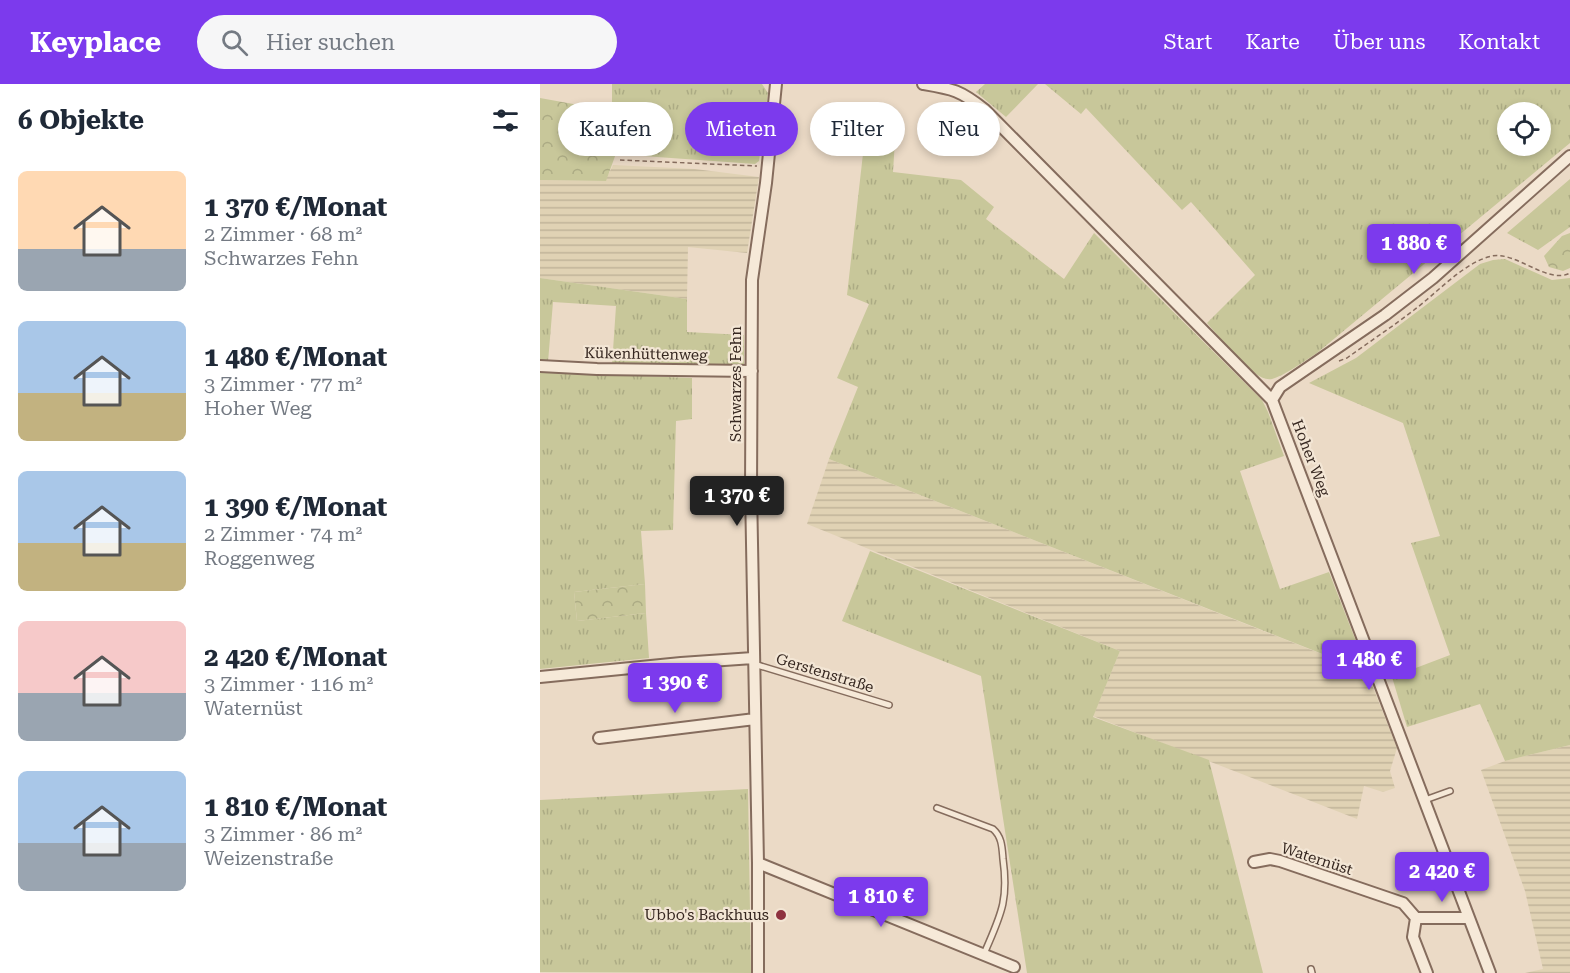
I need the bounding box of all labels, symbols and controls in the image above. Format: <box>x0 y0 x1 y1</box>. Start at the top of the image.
search box <box>197 15 617 69</box>
text: Keyplace <box>30 26 161 59</box>
icon: search <box>218 26 251 59</box>
text: Hier suchen <box>266 30 395 55</box>
text: Start <box>1164 30 1212 54</box>
text: Karte <box>1245 30 1300 54</box>
text: Über uns <box>1333 30 1425 54</box>
text: Kontakt <box>1458 30 1540 54</box>
chip: Kaufen <box>558 102 673 156</box>
chip: Mieten <box>685 102 798 156</box>
chip: Filter <box>810 102 905 156</box>
chip: Neu <box>917 102 1000 156</box>
map controls <box>1497 102 1551 156</box>
button: locate <box>1497 102 1551 156</box>
icon: filters <box>489 104 522 137</box>
text: 6 Objekte <box>18 105 144 135</box>
text: 1 370 €/Monat <box>204 192 387 222</box>
icon: home <box>66 195 138 267</box>
text: 2 Zimmer · 68 m² <box>204 222 362 246</box>
pin: 1 880 € <box>1359 224 1469 275</box>
text: 1 880 € <box>1381 231 1447 255</box>
text: Schwarzes Fehn <box>204 246 359 270</box>
street label: Schwarzes Fehn <box>727 326 745 442</box>
text: 1 480 €/Monat <box>204 342 387 372</box>
street label: Kükenhüttenweg <box>584 344 708 364</box>
icon: home <box>66 345 138 417</box>
text: 3 Zimmer · 77 m² <box>204 372 362 396</box>
text: Hoher Weg <box>204 396 312 420</box>
street label: Hoher Weg <box>1288 417 1334 499</box>
pin: 1 370 € <box>682 476 792 527</box>
text: 1 370 € <box>704 483 770 507</box>
text: 1 390 €/Monat <box>204 492 387 522</box>
icon: home <box>66 495 138 567</box>
text: 2 Zimmer · 74 m² <box>204 522 362 546</box>
text: Roggenweg <box>204 546 314 570</box>
pin: 1 480 € <box>1314 640 1424 691</box>
text: 2 420 €/Monat <box>204 642 387 672</box>
icon: home <box>66 645 138 717</box>
text: 1 480 € <box>1336 647 1402 671</box>
street label: Gerstenstraße <box>774 650 876 696</box>
pin: 1 390 € <box>620 663 730 714</box>
text: 1 390 € <box>642 670 708 694</box>
text: 3 Zimmer · 116 m² <box>204 672 373 696</box>
text: Waternüst <box>204 696 303 720</box>
text: 1 810 €/Monat <box>204 792 387 822</box>
icon: home <box>66 795 138 867</box>
text: 3 Zimmer · 86 m² <box>204 822 362 846</box>
street label: Waternüst <box>1279 839 1355 879</box>
text: Weizenstraße <box>204 846 333 870</box>
pin: 2 420 € <box>1387 852 1497 903</box>
text: 2 420 € <box>1409 859 1475 883</box>
pin: 1 810 € <box>826 877 936 928</box>
text: 1 810 € <box>848 884 914 908</box>
place label: Ubbo's Backhuus <box>644 906 769 924</box>
marker: Ubbo's Backhuus <box>774 908 788 922</box>

